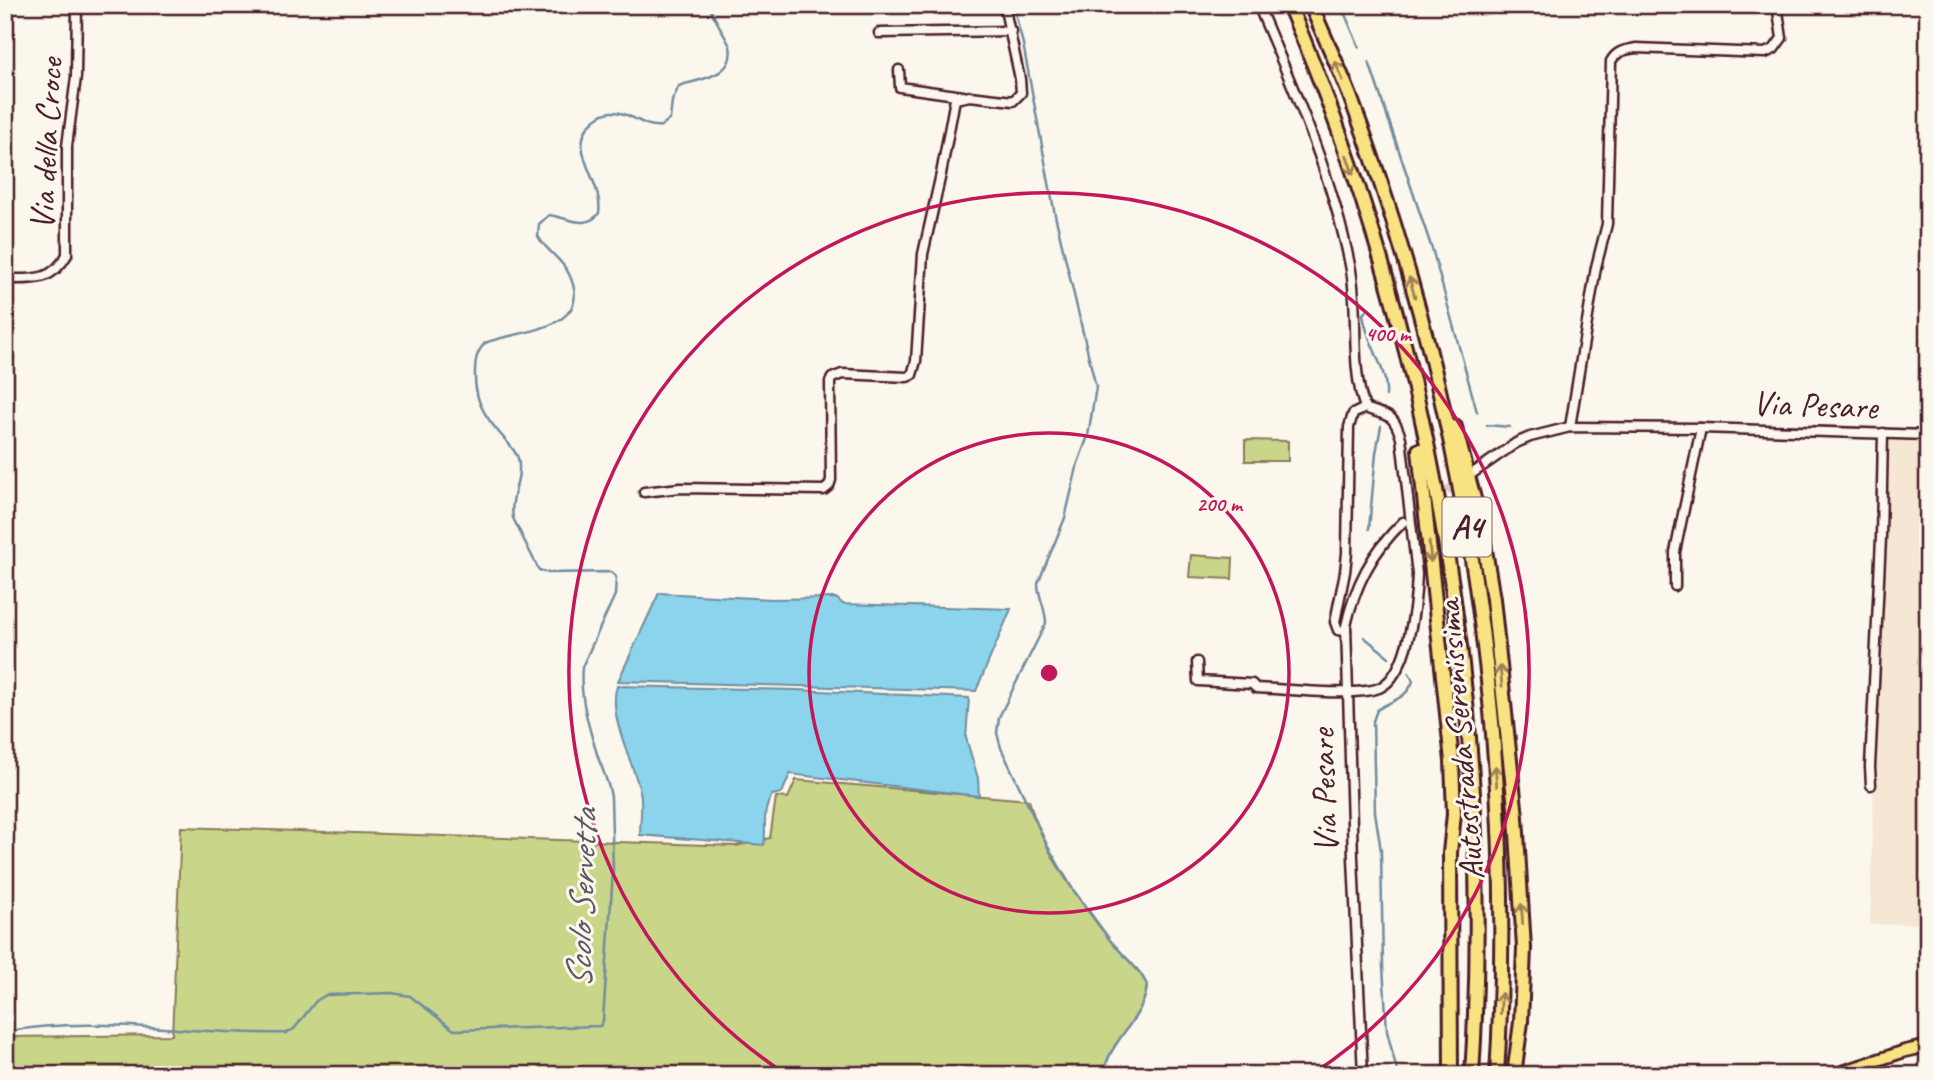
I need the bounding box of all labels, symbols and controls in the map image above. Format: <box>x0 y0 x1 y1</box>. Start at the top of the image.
street label: Via della Croce <box>19 54 73 231</box>
one-way arrow <box>1332 61 1345 83</box>
one-way arrow <box>1345 153 1357 175</box>
one-way arrow <box>1404 276 1417 298</box>
text: 400 m <box>1365 321 1413 347</box>
street label: Via Pesare <box>1752 380 1881 430</box>
text: 200 m <box>1196 491 1244 517</box>
road number: A4 <box>1442 498 1492 556</box>
one-way arrow <box>1424 540 1437 563</box>
street label: Autostrada Serenissima <box>1425 595 1495 882</box>
centre of rings <box>1037 661 1061 685</box>
one-way arrow <box>1494 665 1507 688</box>
street label: Via Pesare <box>1299 725 1349 854</box>
one-way arrow <box>1489 765 1502 787</box>
water label: Scolo Servetta <box>554 806 608 989</box>
one-way arrow <box>1515 903 1528 926</box>
one-way arrow <box>1494 992 1507 1015</box>

